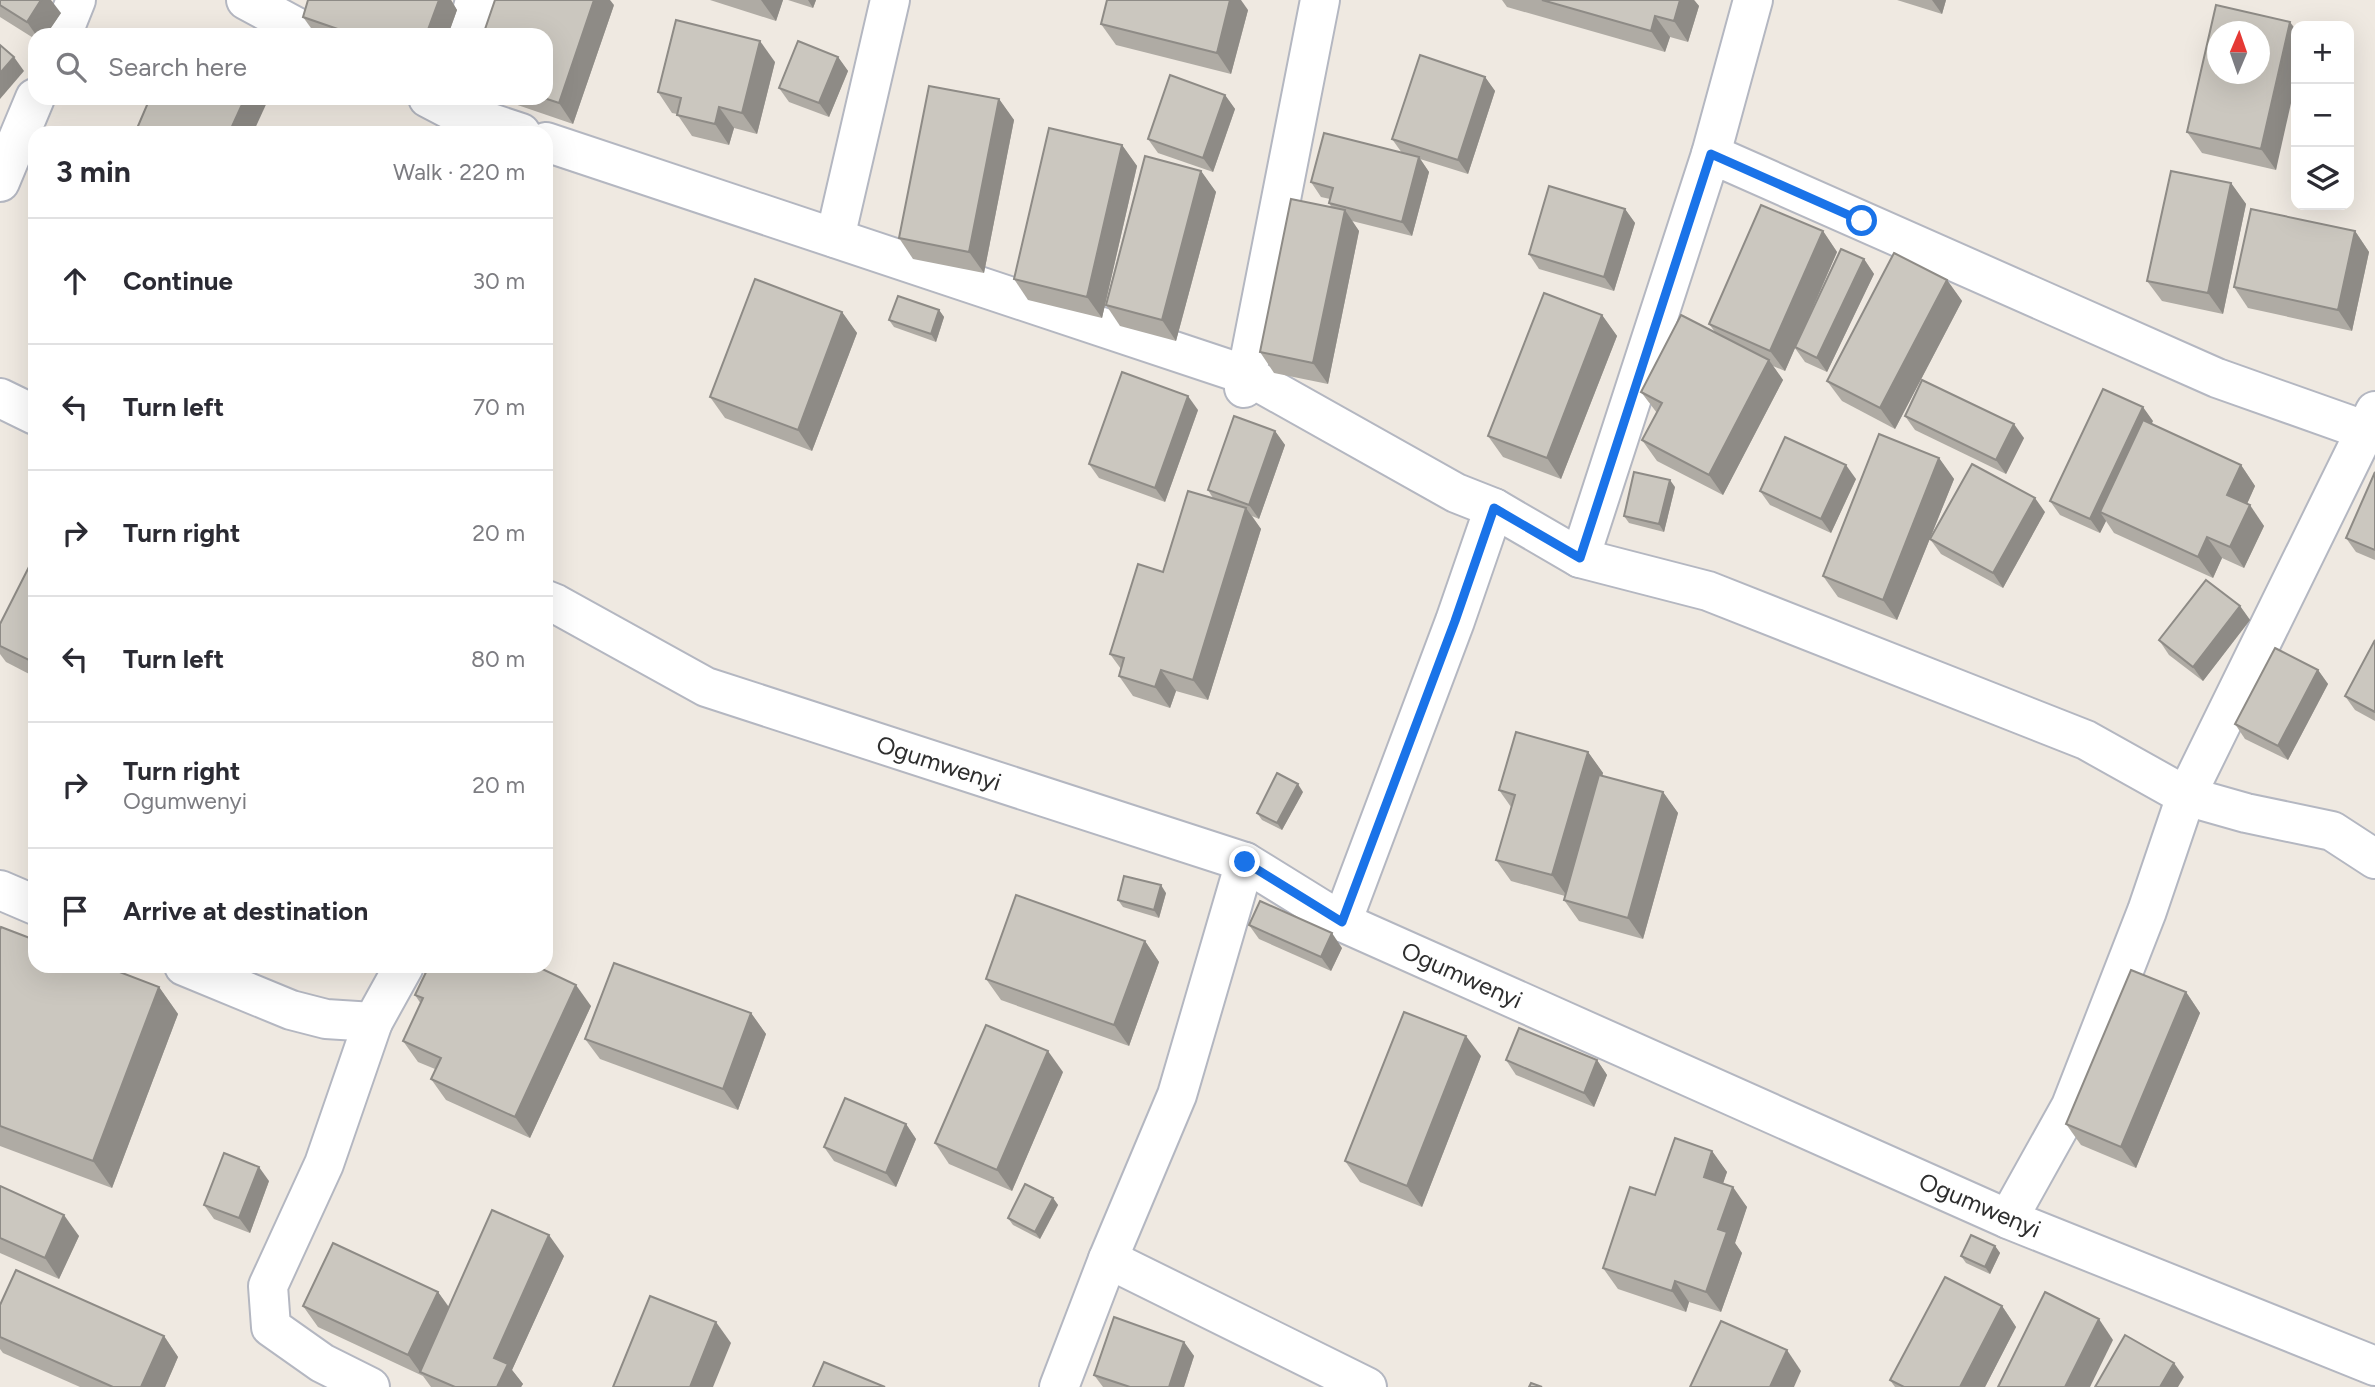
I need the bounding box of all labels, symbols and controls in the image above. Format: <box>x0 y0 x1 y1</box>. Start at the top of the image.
north arrow <box>2207 21 2270 84</box>
map controls <box>2291 21 2354 210</box>
button: + <box>2291 21 2354 84</box>
search box <box>28 28 553 105</box>
icon: search <box>52 48 90 86</box>
text: Search here <box>108 51 247 83</box>
button: − <box>2291 84 2354 147</box>
button: layers <box>2291 147 2354 210</box>
text: 3 min <box>56 153 131 190</box>
text: Walk · 220 m <box>393 158 525 186</box>
route start <box>1846 205 1877 236</box>
icon: ahead <box>56 262 94 300</box>
text: Continue <box>123 265 233 297</box>
text: 30 m <box>472 267 525 295</box>
icon: left <box>56 388 94 426</box>
text: Turn left <box>123 391 224 423</box>
text: 70 m <box>473 393 525 421</box>
icon: right <box>56 514 94 552</box>
text: Turn right <box>123 517 240 549</box>
text: 20 m <box>472 519 525 547</box>
icon: left <box>56 640 94 678</box>
text: Turn left <box>123 643 224 675</box>
text: 80 m <box>471 645 525 673</box>
street label: Ogumwenyi <box>873 729 1005 797</box>
text: Turn right <box>123 755 240 787</box>
icon: right <box>56 766 94 804</box>
text: 20 m <box>472 771 525 799</box>
text: Ogumwenyi <box>123 787 247 815</box>
route end <box>1229 846 1260 877</box>
icon: arrive <box>56 892 94 930</box>
text: Arrive at destination <box>123 895 368 927</box>
street label: Ogumwenyi <box>1397 935 1527 1015</box>
street label: Ogumwenyi <box>1915 1166 2045 1244</box>

